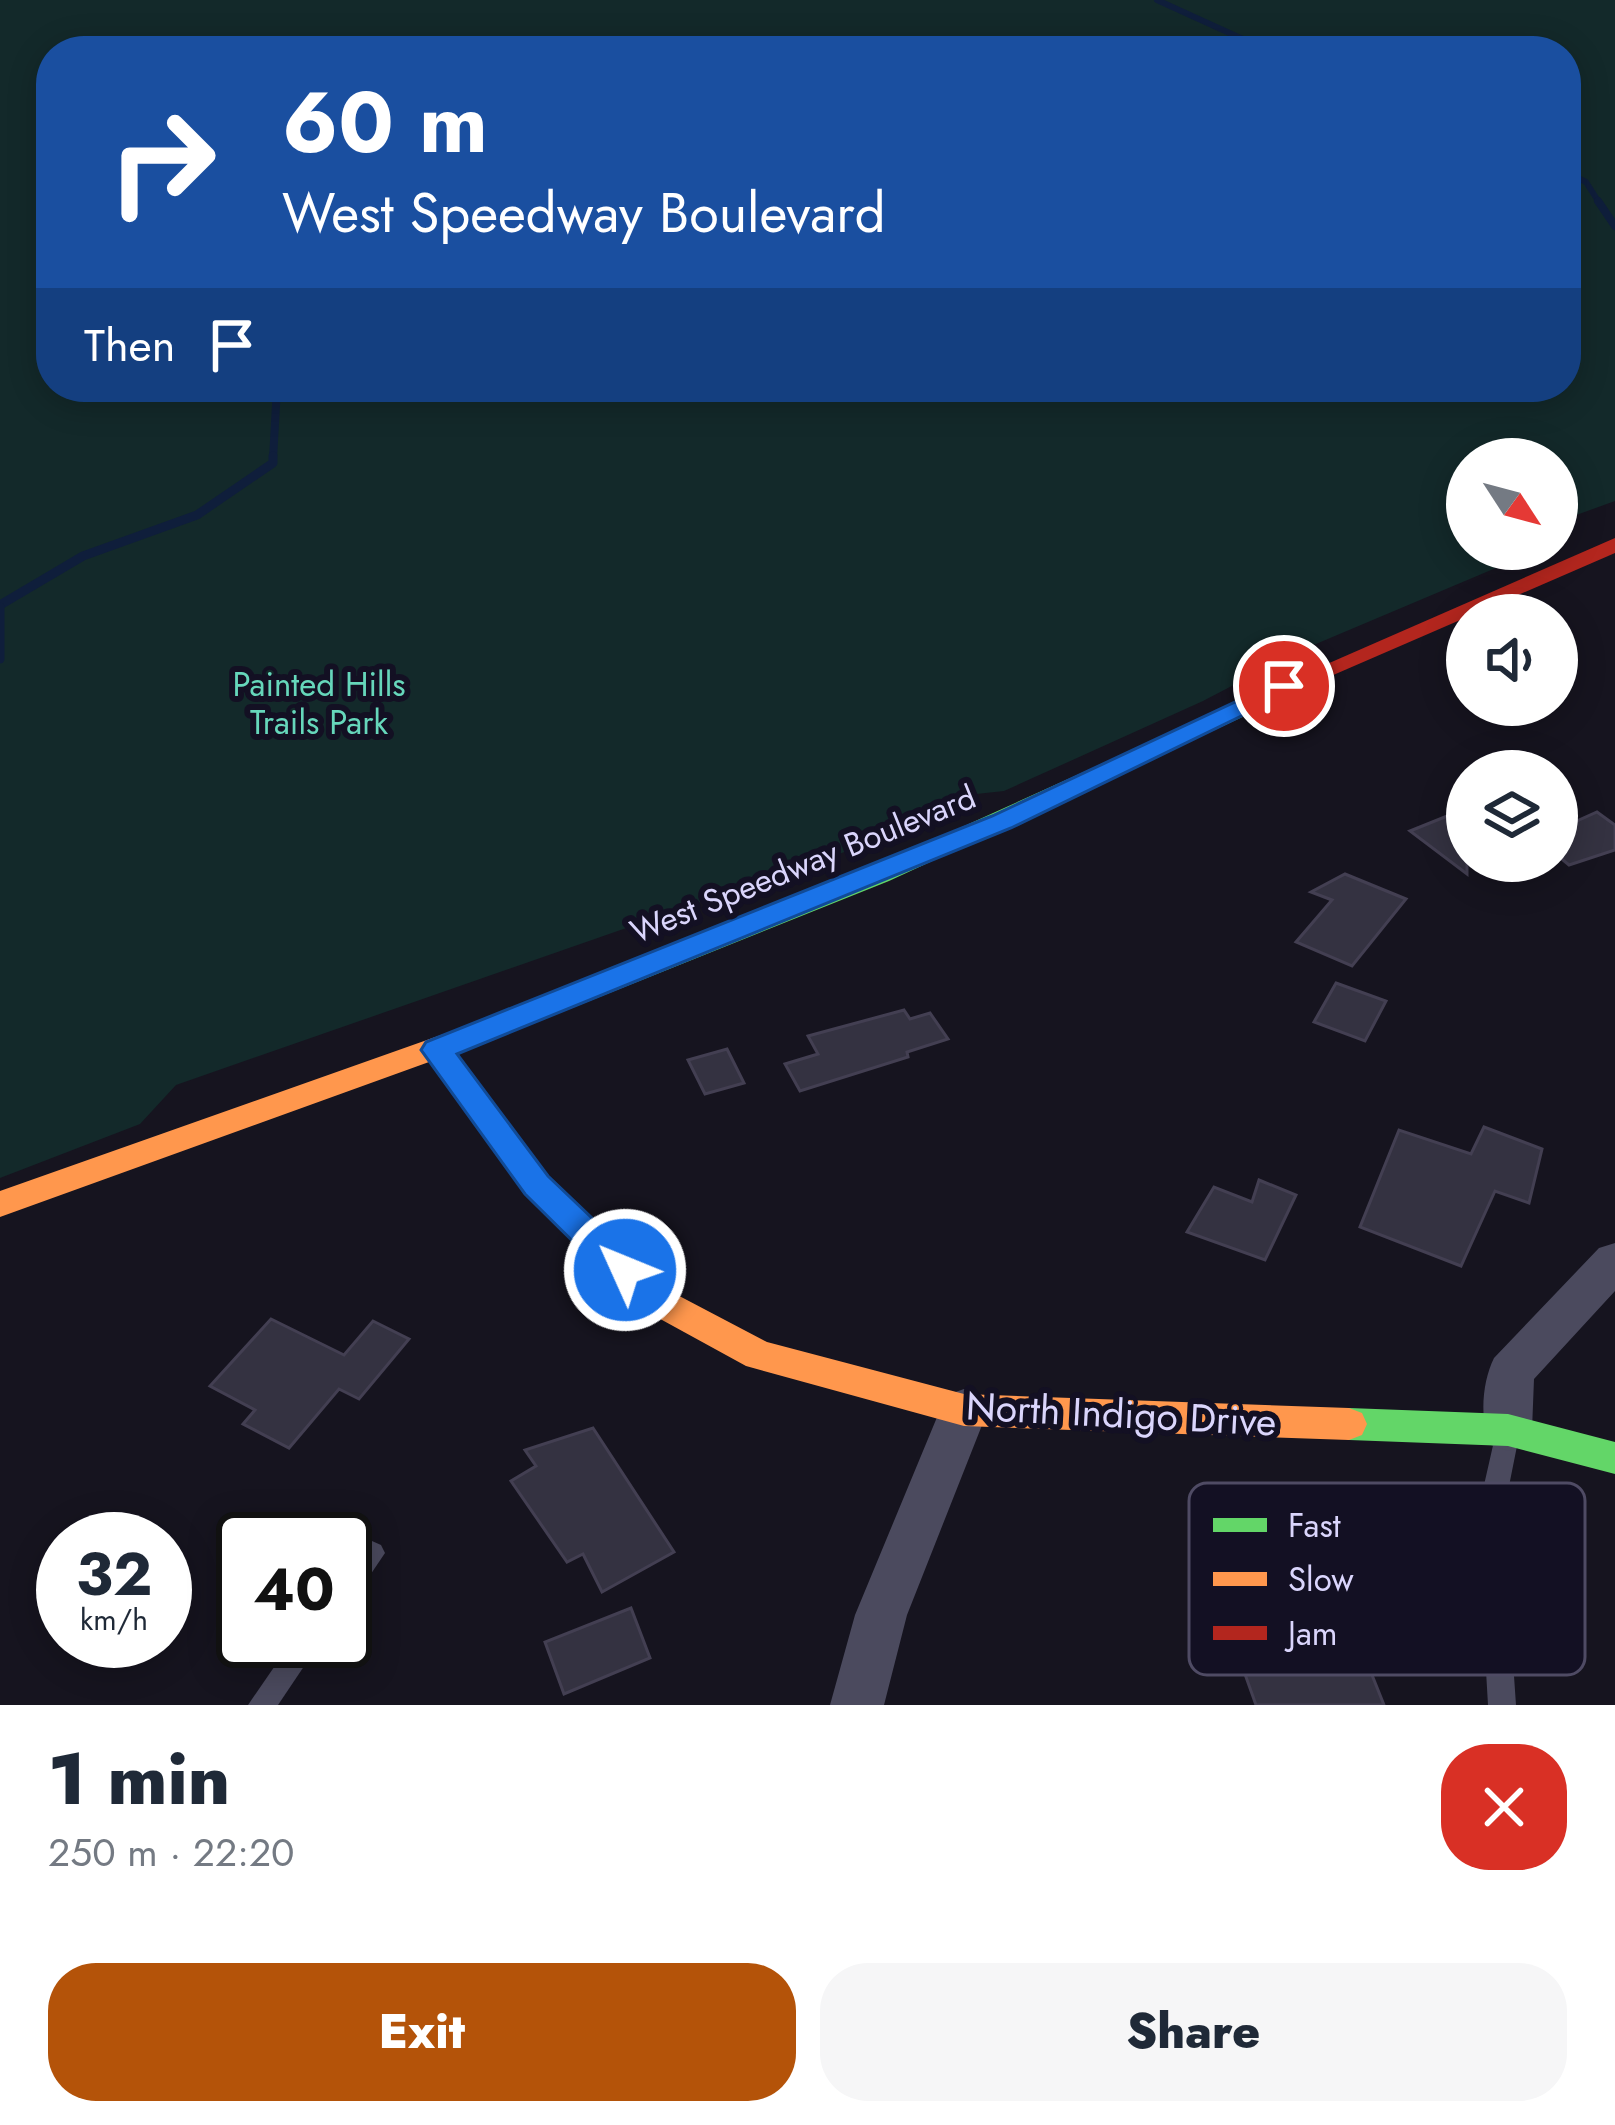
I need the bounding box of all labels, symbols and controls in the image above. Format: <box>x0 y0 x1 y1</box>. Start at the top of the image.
text: 60 m <box>282 62 488 184</box>
icon: right <box>84 84 240 240</box>
text: West Speedway Boulevard <box>282 174 885 252</box>
icon: arrive <box>199 312 265 378</box>
text: Then <box>84 313 175 378</box>
north arrow <box>1446 438 1578 570</box>
map controls <box>1446 438 1578 882</box>
button: sound <box>1446 594 1578 726</box>
pin <box>1233 635 1335 737</box>
icon: arrive <box>1251 653 1317 719</box>
park label: Painted Hills Trails Park <box>232 661 406 746</box>
button: layers <box>1446 750 1578 882</box>
street label: West Speedway Boulevard <box>623 773 983 955</box>
position arrow <box>562 1207 688 1333</box>
street label: North Indigo Drive <box>964 1377 1278 1451</box>
legend <box>1189 1483 1585 1675</box>
text: Fast <box>1288 1502 1341 1549</box>
speed limit sign: 40 <box>216 1512 372 1668</box>
text: 32 <box>76 1531 152 1618</box>
text: Slow <box>1288 1556 1354 1603</box>
text: km/h <box>80 1598 148 1641</box>
text: Jam <box>1284 1610 1338 1657</box>
text: 1 min <box>48 1727 230 1831</box>
button: close <box>1441 1744 1567 1870</box>
text: 250 m · 22:20 <box>48 1824 294 1881</box>
button: Exit <box>48 1963 796 2101</box>
button: Share <box>820 1963 1567 2101</box>

